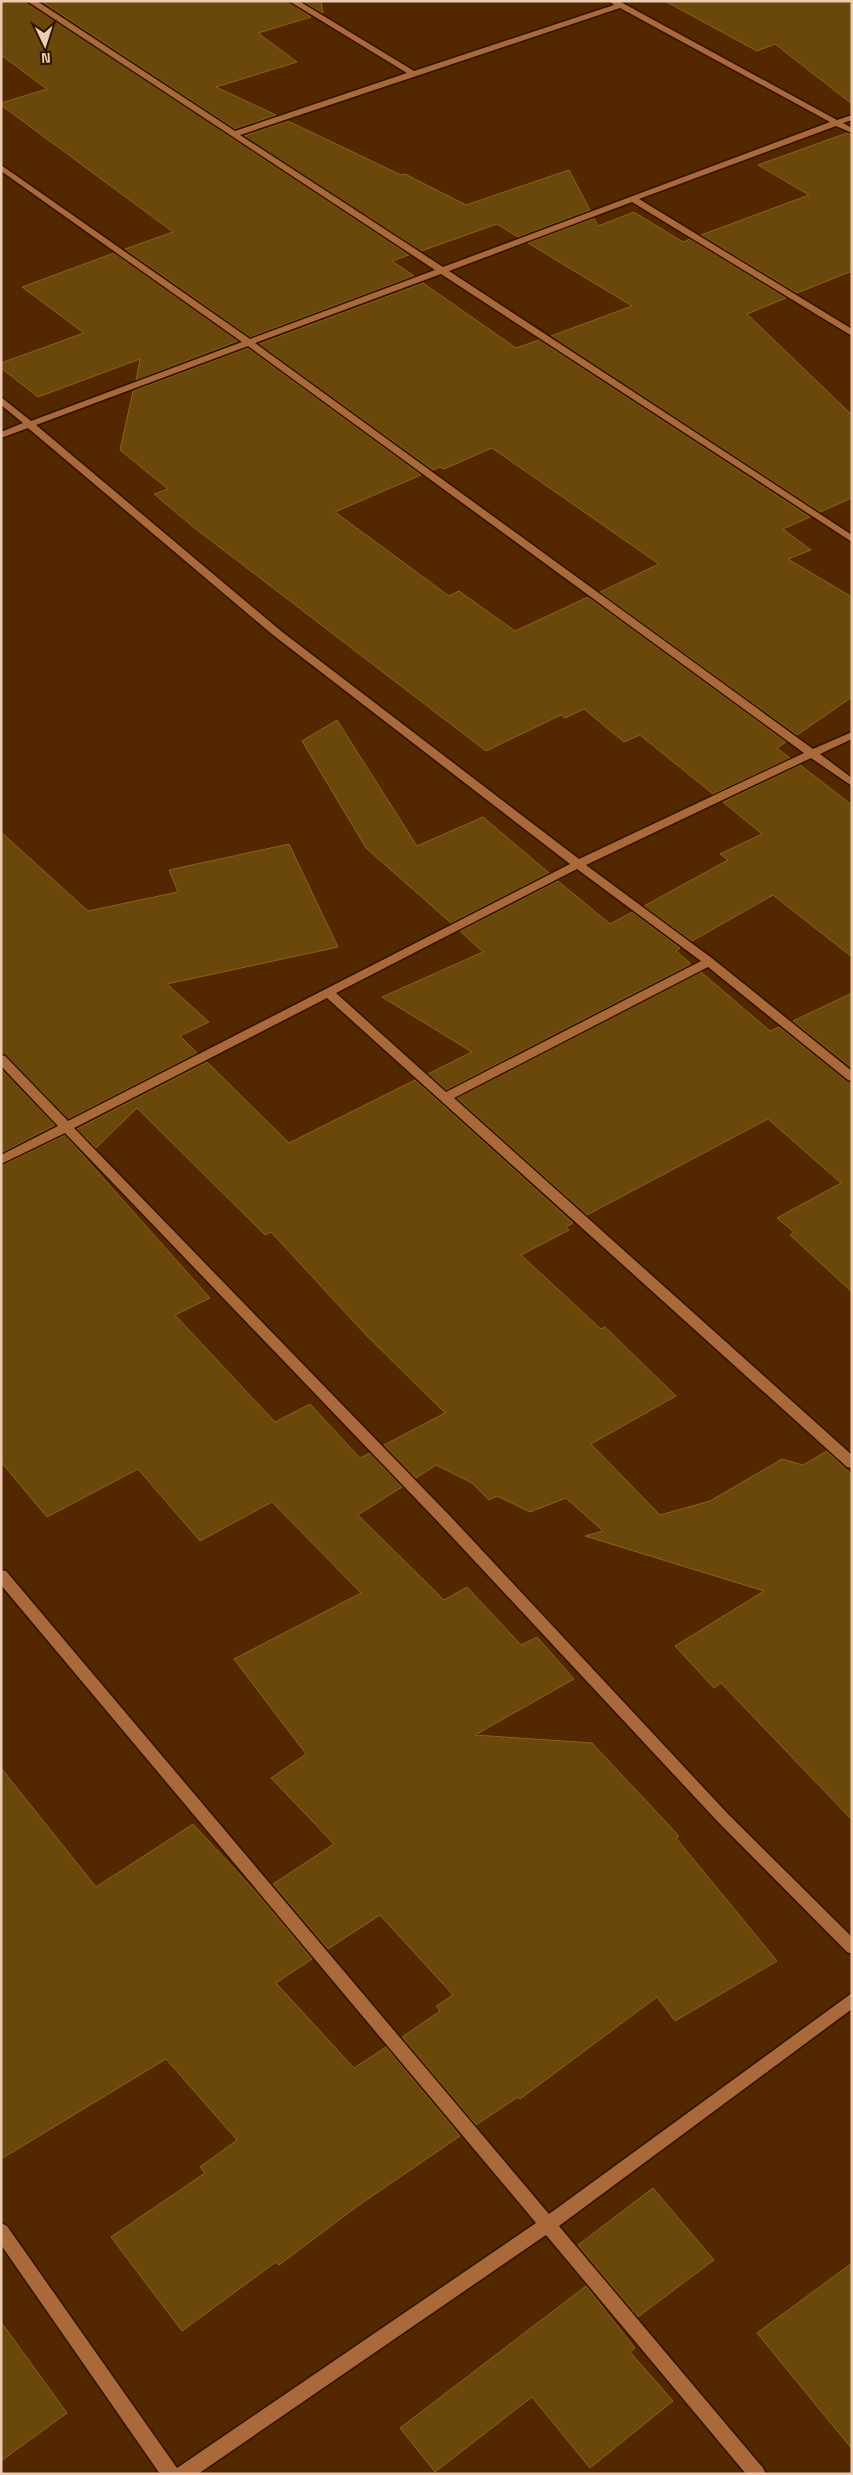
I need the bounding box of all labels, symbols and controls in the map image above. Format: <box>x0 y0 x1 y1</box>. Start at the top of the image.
north arrow <box>20 20 70 70</box>
text: N <box>41 49 51 67</box>

